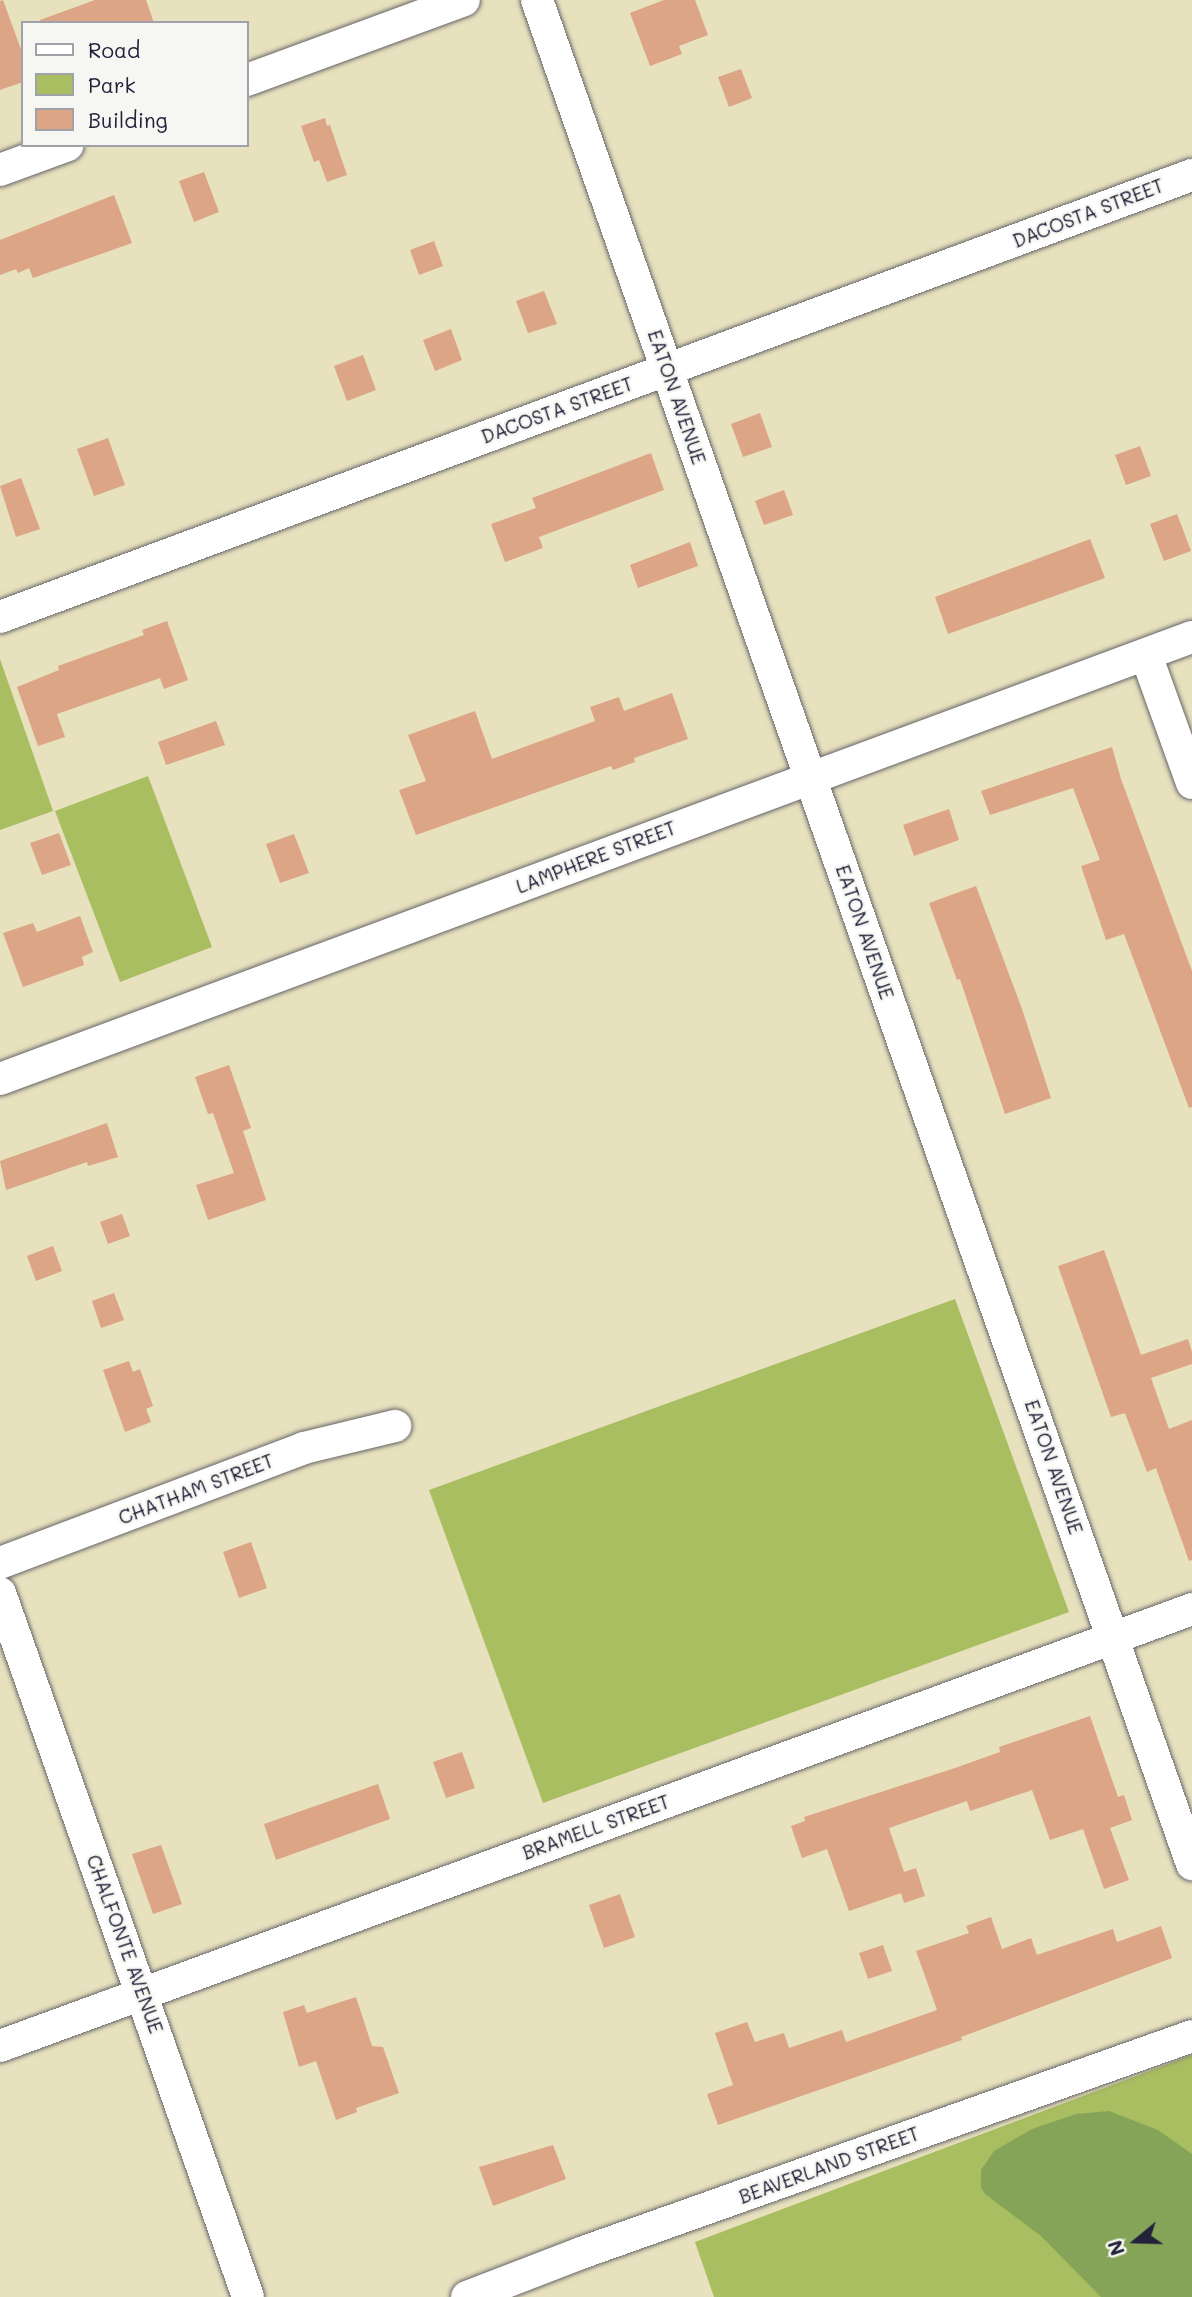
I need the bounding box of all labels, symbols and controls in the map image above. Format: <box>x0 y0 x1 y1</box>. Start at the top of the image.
legend <box>21 21 248 147</box>
text: Road <box>88 36 140 63</box>
text: Park <box>88 71 136 98</box>
text: Building <box>88 106 168 133</box>
street label: DACOSTA STREET <box>1009 174 1167 252</box>
street label: EATON AVENUE <box>643 327 711 467</box>
street label: DACOSTA STREET <box>478 372 636 448</box>
street label: LAMPHERE STREET <box>513 816 679 898</box>
street label: EATON AVENUE <box>831 862 899 1002</box>
street label: EATON AVENUE <box>1020 1397 1088 1537</box>
street label: CHATHAM STREET <box>115 1449 277 1529</box>
street label: BRAMELL STREET <box>519 1790 673 1864</box>
street label: CHALFONTE AVENUE <box>82 1852 168 2036</box>
street label: BEAVERLAND STREET <box>736 2122 922 2208</box>
north arrow <box>1101 2206 1171 2276</box>
text: N <box>1102 2237 1130 2259</box>

